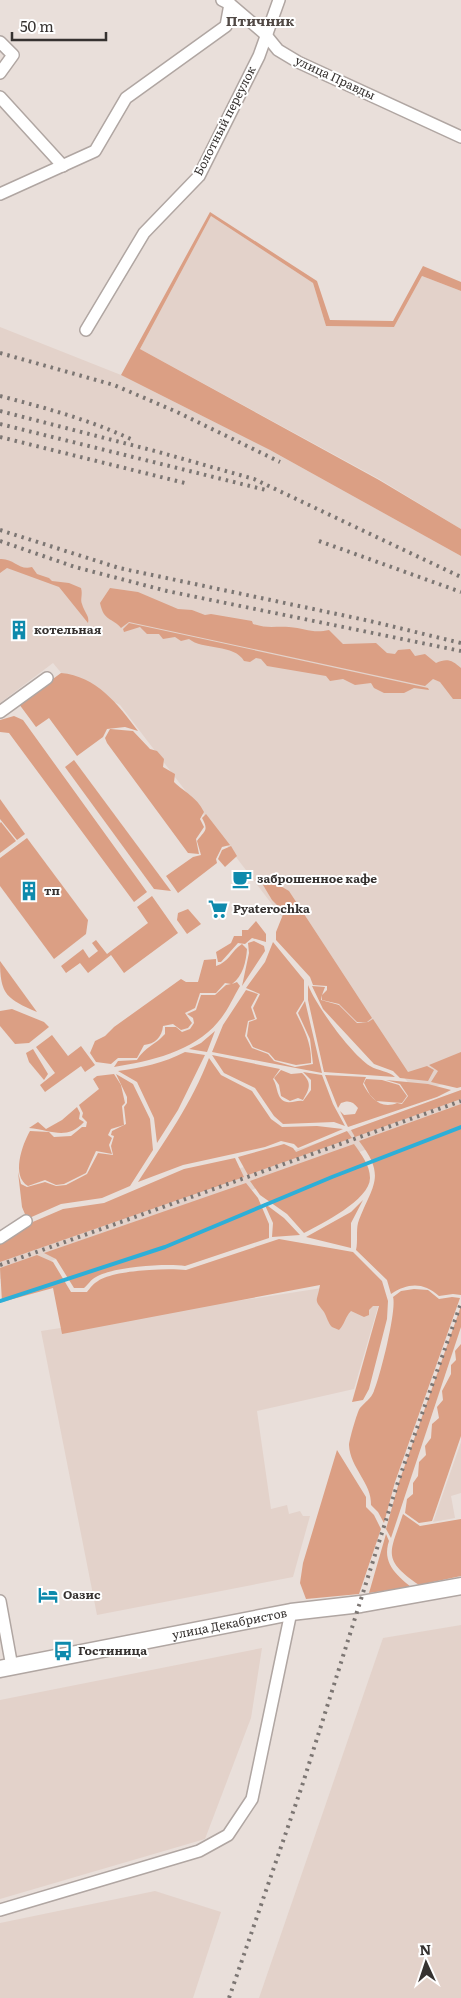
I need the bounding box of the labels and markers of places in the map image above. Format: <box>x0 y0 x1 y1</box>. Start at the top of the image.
building icon: котельная <box>8 619 30 641</box>
place label: котельная <box>34 620 102 638</box>
cafe icon: заброшенное кафе <box>231 868 253 890</box>
place label: заброшенное кафе <box>257 869 377 887</box>
building icon: тп <box>18 880 40 902</box>
place label: тп <box>44 881 60 899</box>
supermarket icon: Pyaterochka <box>207 898 229 920</box>
place label: Pyaterochka <box>233 899 310 917</box>
hotel icon: Оазис <box>37 1584 59 1606</box>
place label: Оазис <box>63 1585 101 1603</box>
bus stop icon: Гостиница <box>52 1640 74 1662</box>
place label: Гостиница <box>78 1641 147 1659</box>

